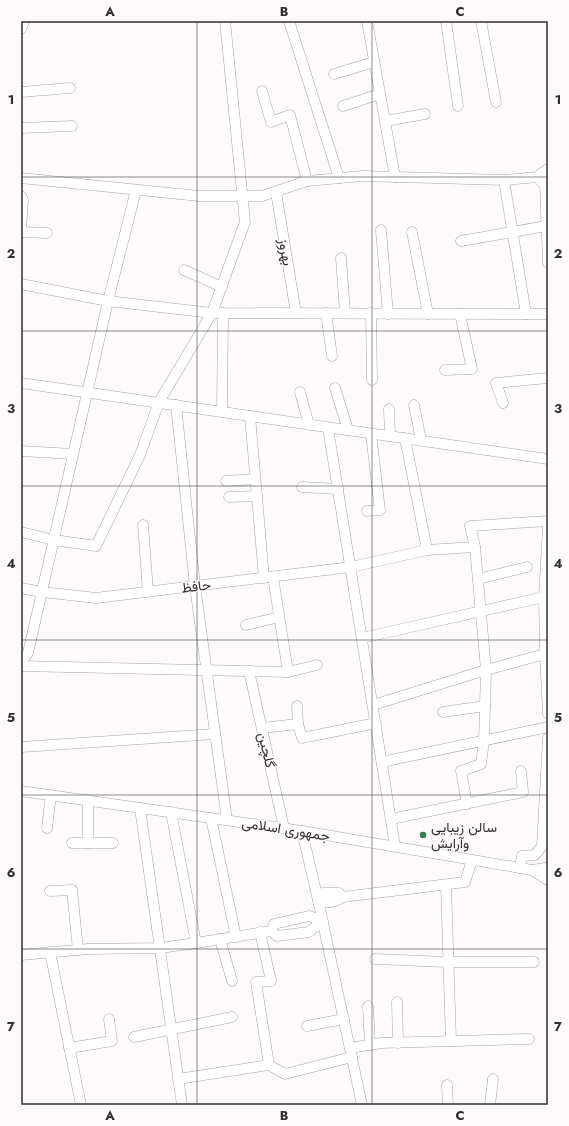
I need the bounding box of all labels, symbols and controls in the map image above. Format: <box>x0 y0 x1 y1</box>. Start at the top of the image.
text: A <box>104 2 115 21</box>
text: B <box>280 2 289 21</box>
text: C <box>455 2 465 21</box>
text: 1 <box>8 90 14 109</box>
text: 1 <box>555 90 561 109</box>
street label: بهروز <box>274 236 298 267</box>
text: 2 <box>7 244 15 263</box>
text: 2 <box>554 244 562 263</box>
text: 3 <box>7 399 15 418</box>
text: 3 <box>554 399 562 418</box>
text: 4 <box>6 554 16 573</box>
text: 4 <box>553 554 563 573</box>
street label: حافظ <box>180 574 212 598</box>
text: 5 <box>7 708 15 727</box>
text: 5 <box>554 708 562 727</box>
street label: گلچین <box>253 730 281 770</box>
street label: جمهوری اسلامی <box>240 812 332 846</box>
place label: سالن زیبایی وآرایش <box>431 817 497 853</box>
marker: سالن زیبایی وآرایش <box>418 830 428 840</box>
text: 6 <box>7 863 16 882</box>
text: 6 <box>554 863 563 882</box>
text: 7 <box>7 1017 15 1036</box>
text: 7 <box>554 1017 562 1036</box>
text: A <box>104 1106 115 1125</box>
text: B <box>280 1106 289 1125</box>
text: C <box>455 1106 465 1125</box>

